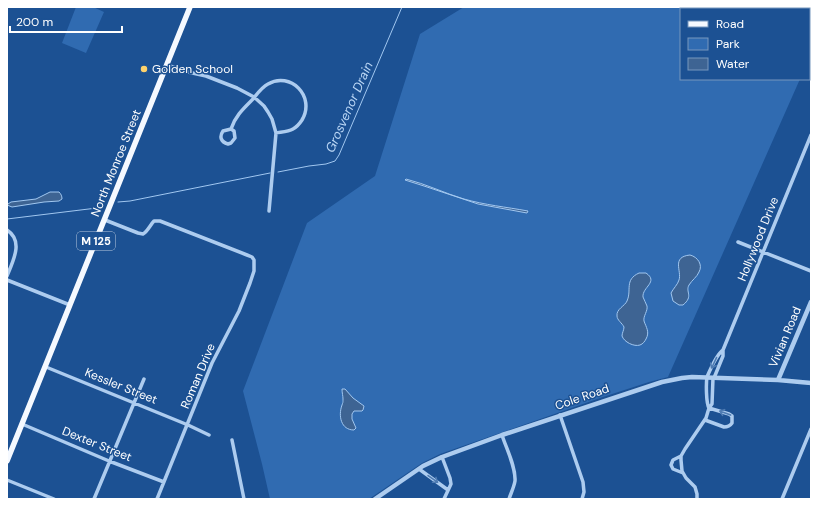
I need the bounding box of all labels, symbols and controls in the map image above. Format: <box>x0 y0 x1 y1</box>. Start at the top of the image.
scale bar <box>10 8 122 34</box>
legend <box>680 8 810 80</box>
text: 200 m <box>16 14 53 30</box>
text: Road <box>716 16 744 32</box>
text: Park <box>716 36 740 52</box>
text: Water <box>716 56 750 72</box>
water label: Grosvenor Drain <box>321 59 377 155</box>
place label: Golden School <box>152 61 233 77</box>
marker: Golden School <box>139 64 149 74</box>
street label: North Monroe Street <box>87 107 145 219</box>
street label: Hollywood Drive <box>734 194 782 284</box>
road number: M 125 <box>77 232 115 250</box>
street label: Vivian Road <box>765 304 805 370</box>
street label: Roman Drive <box>177 341 219 411</box>
one-way arrow <box>710 356 717 368</box>
street label: Kessler Street <box>82 364 160 408</box>
street label: Cole Road <box>553 380 611 414</box>
one-way arrow <box>719 409 731 417</box>
street label: Dexter Street <box>60 423 134 465</box>
one-way arrow <box>428 475 439 483</box>

